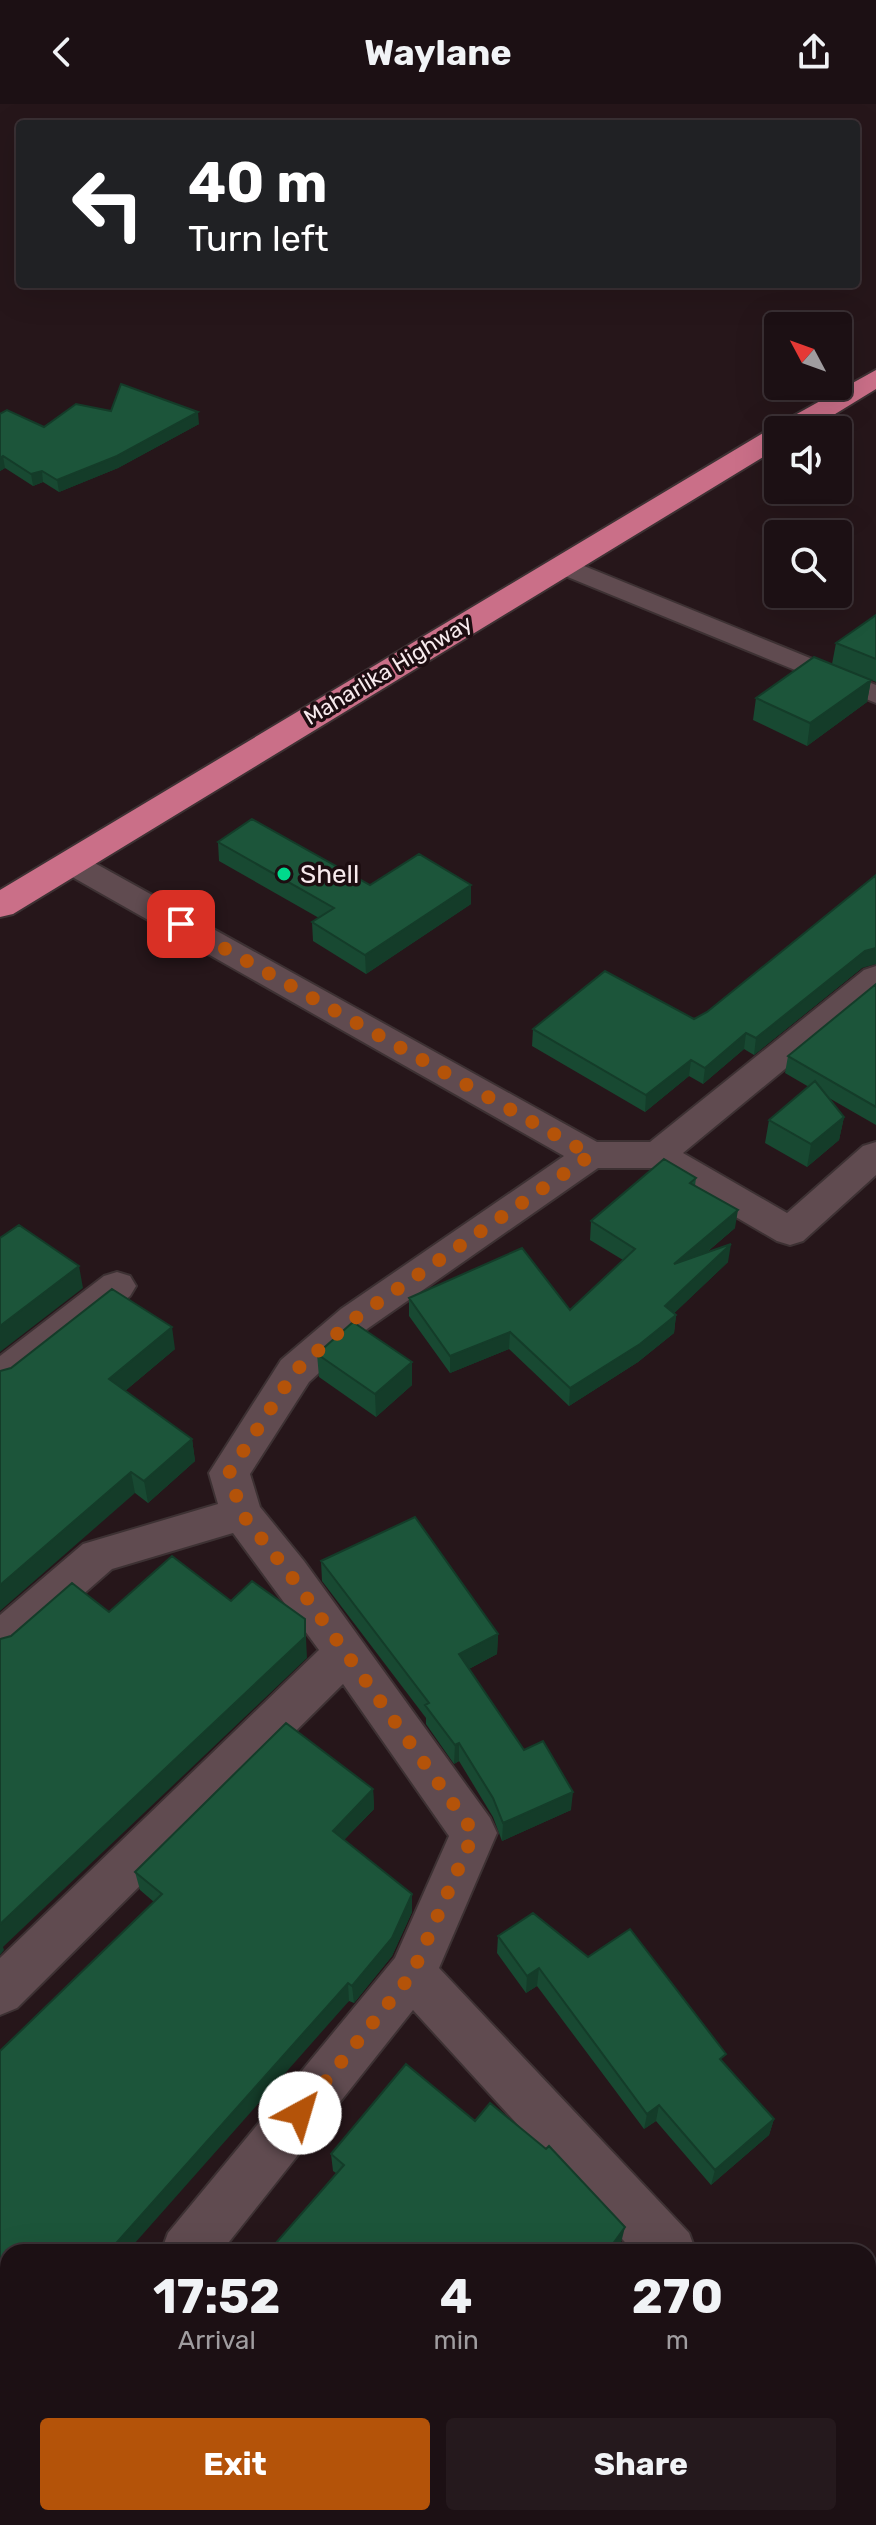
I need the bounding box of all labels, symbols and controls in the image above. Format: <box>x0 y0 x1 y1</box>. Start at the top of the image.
icon: back <box>40 30 84 74</box>
icon: share <box>792 30 836 74</box>
text: Waylane <box>364 31 512 74</box>
text: 40 m <box>188 150 328 216</box>
icon: left <box>56 152 160 256</box>
text: Turn left <box>188 217 329 260</box>
north arrow <box>764 312 852 400</box>
map controls <box>764 312 852 608</box>
button: sound <box>764 416 852 504</box>
button: search <box>764 520 852 608</box>
street label: Maharlika Highway <box>299 609 477 731</box>
place label: Shell <box>300 859 359 890</box>
marker: Shell <box>275 865 293 883</box>
pin <box>147 890 215 958</box>
icon: arrive <box>159 902 203 946</box>
position arrow <box>258 2071 342 2155</box>
text: 17:52 <box>153 2268 281 2325</box>
text: 4 <box>440 2268 473 2325</box>
text: 270 <box>632 2268 723 2325</box>
text: Arrival <box>178 2325 256 2356</box>
text: min <box>434 2325 479 2356</box>
text: m <box>666 2325 689 2356</box>
button: Exit <box>40 2418 430 2510</box>
button: Share <box>446 2418 836 2510</box>

